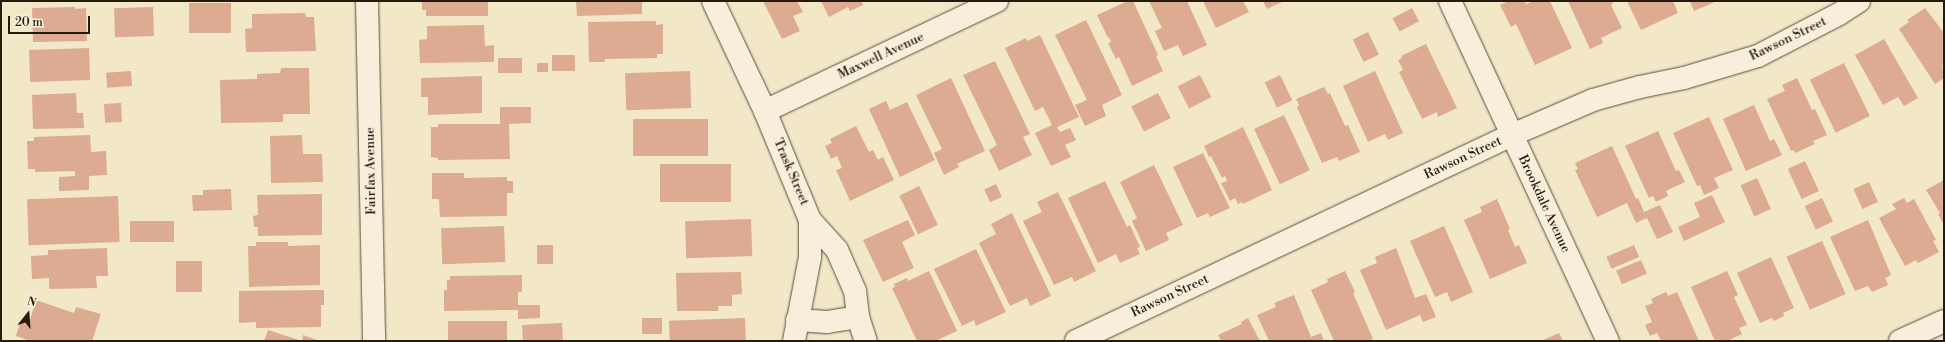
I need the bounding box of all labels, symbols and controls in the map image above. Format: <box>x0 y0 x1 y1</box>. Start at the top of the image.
scale bar <box>10 8 92 34</box>
street label: Rawson Street <box>1747 14 1829 64</box>
text: 20 m <box>15 15 43 30</box>
street label: Maxwell Avenue <box>835 29 927 83</box>
street label: Fairfax Avenue <box>362 127 380 215</box>
street label: Rawson Street <box>1422 133 1504 183</box>
street label: Trask Street <box>770 136 812 208</box>
street label: Brookdale Avenue <box>1515 153 1573 255</box>
street label: Rawson Street <box>1129 271 1211 321</box>
north arrow <box>8 294 48 334</box>
text: N <box>25 295 38 310</box>

